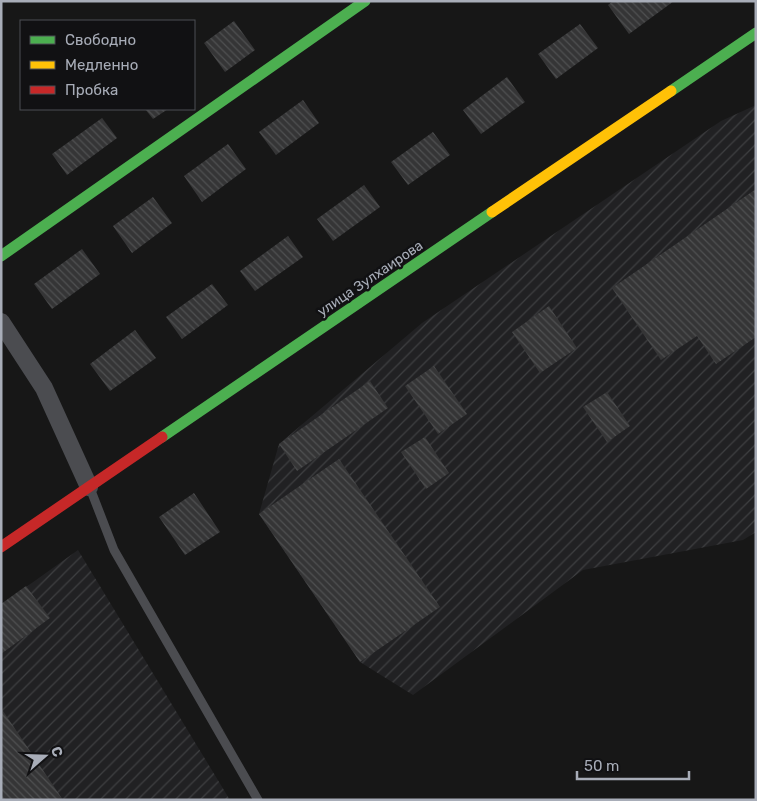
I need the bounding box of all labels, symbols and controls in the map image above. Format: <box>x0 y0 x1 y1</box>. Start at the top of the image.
legend <box>20 20 195 110</box>
text: Свободно <box>65 31 136 49</box>
text: Медленно <box>65 56 138 74</box>
text: Пробка <box>65 81 118 99</box>
street label: улица Зулхаирова <box>314 237 426 320</box>
north arrow <box>20 731 70 781</box>
text: С <box>47 744 66 759</box>
scale bar <box>577 748 690 780</box>
text: 50 m <box>584 757 619 775</box>

